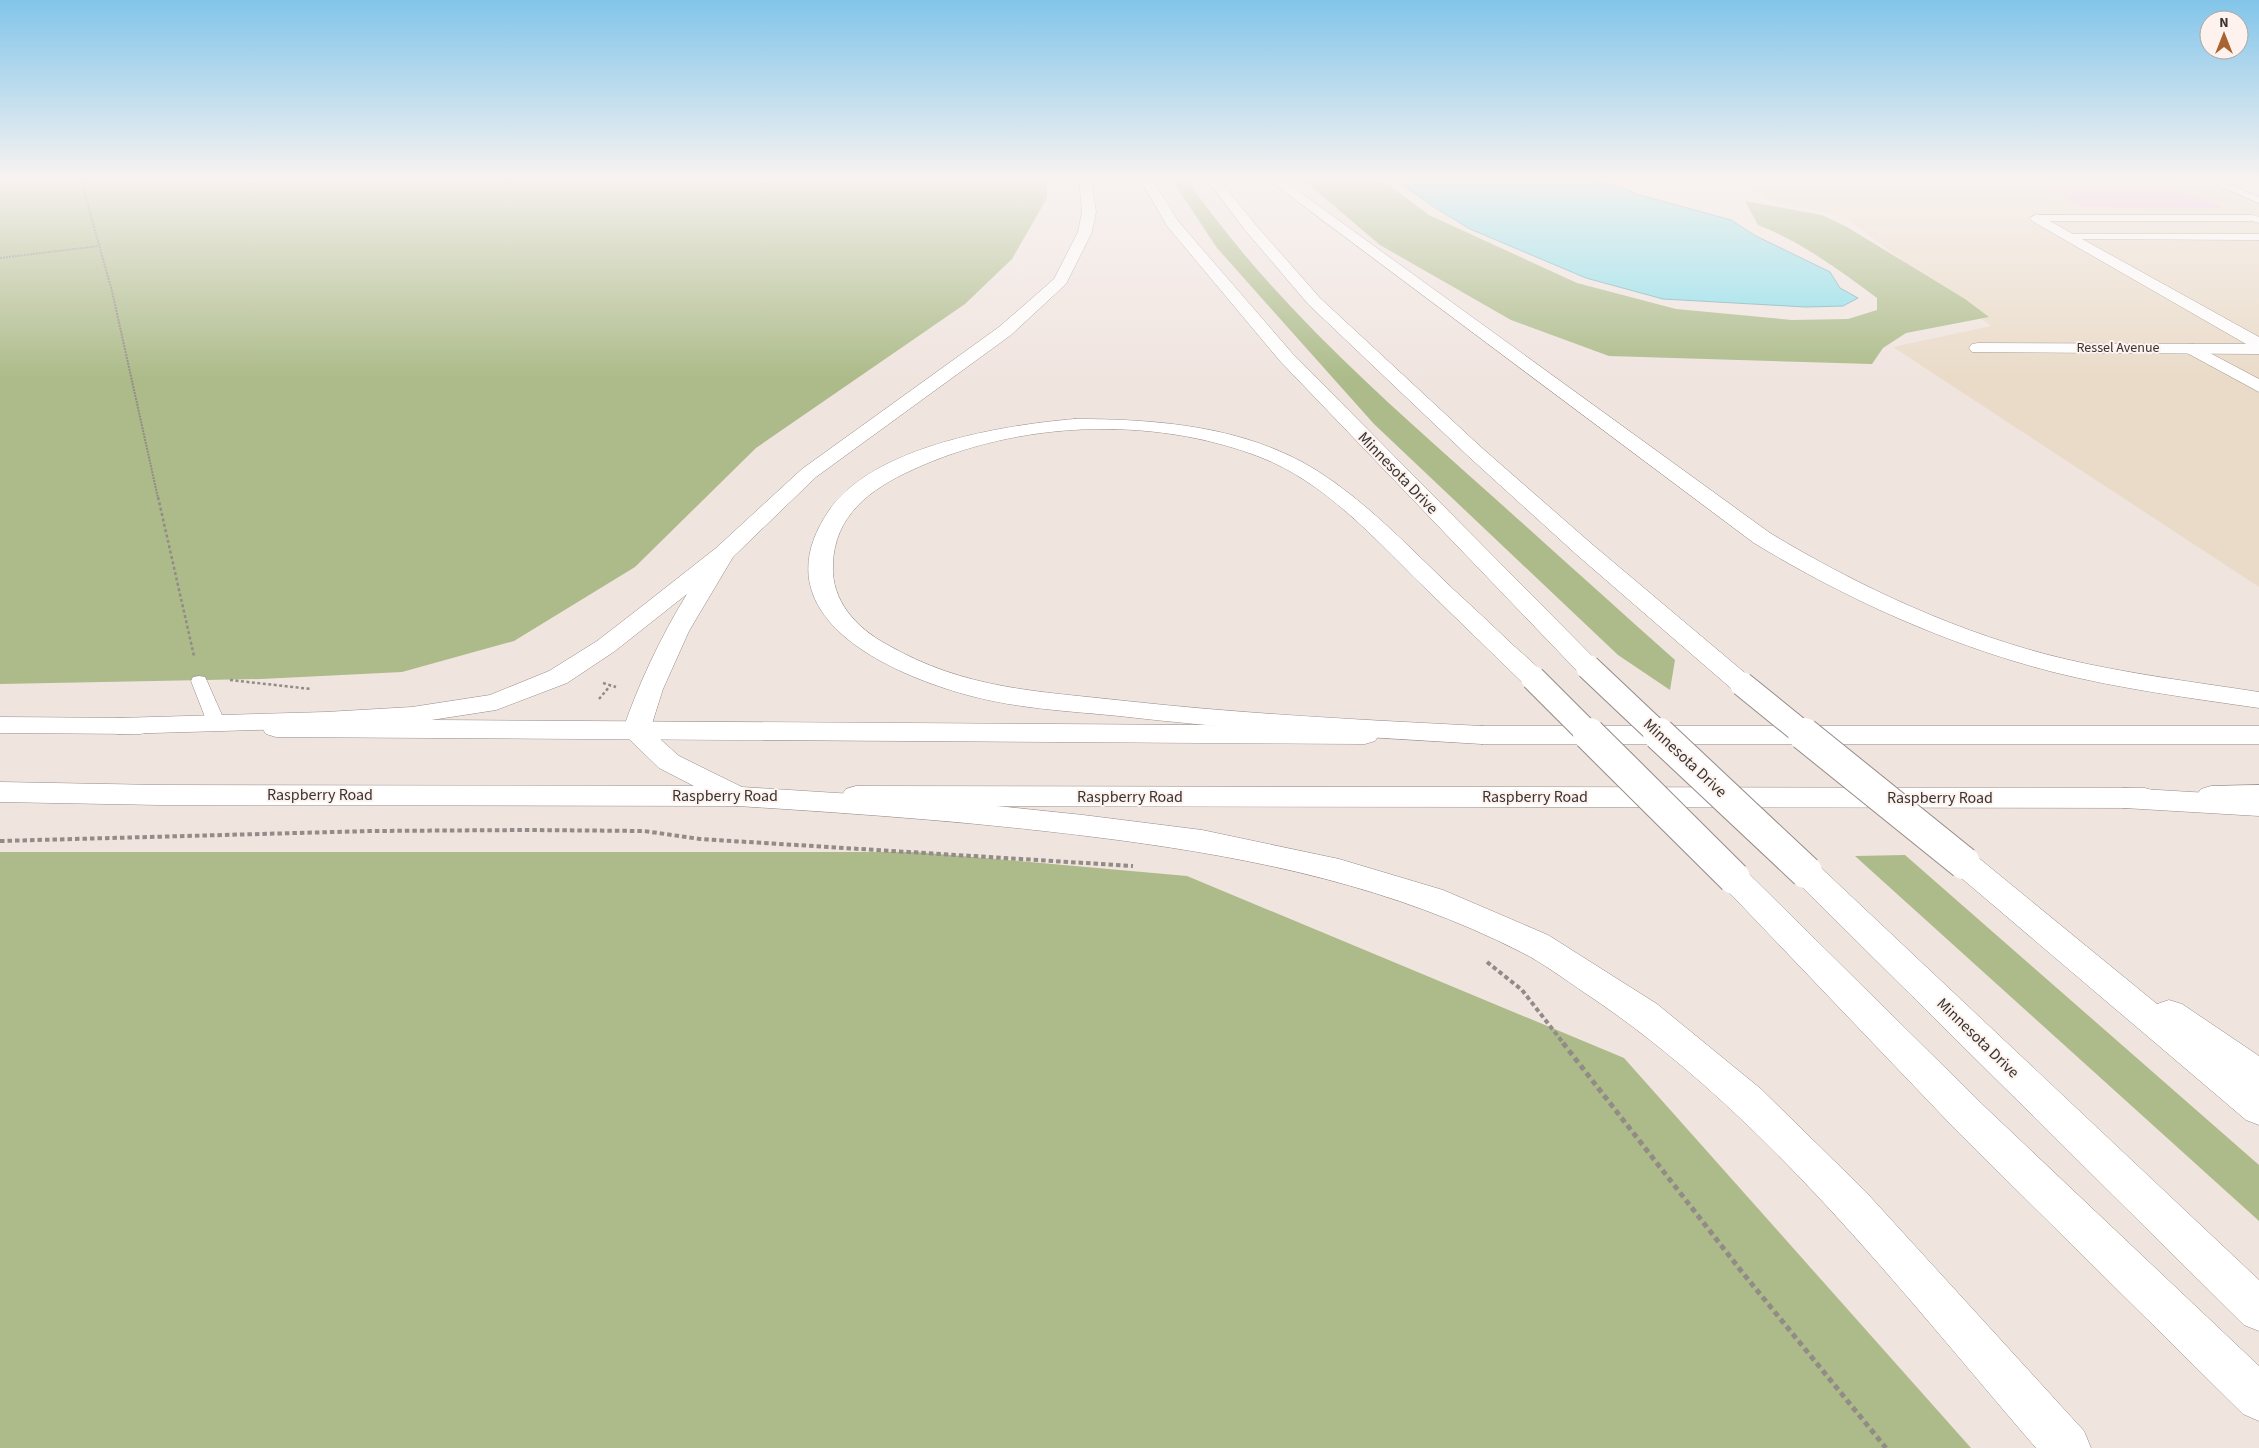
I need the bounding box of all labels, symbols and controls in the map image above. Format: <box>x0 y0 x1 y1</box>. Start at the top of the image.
north arrow <box>2199 10 2249 60</box>
text: N <box>2219 13 2229 33</box>
street label: Ressel Avenue <box>2077 338 2160 358</box>
street label: Minnesota Drive <box>1353 427 1443 519</box>
street label: Minnesota Drive <box>1638 713 1732 803</box>
street label: Raspberry Road <box>267 784 373 806</box>
street label: Raspberry Road <box>672 785 778 807</box>
street label: Raspberry Road <box>1077 786 1183 808</box>
street label: Raspberry Road <box>1482 786 1588 808</box>
street label: Raspberry Road <box>1887 787 1993 809</box>
street label: Minnesota Drive <box>1932 993 2024 1083</box>

